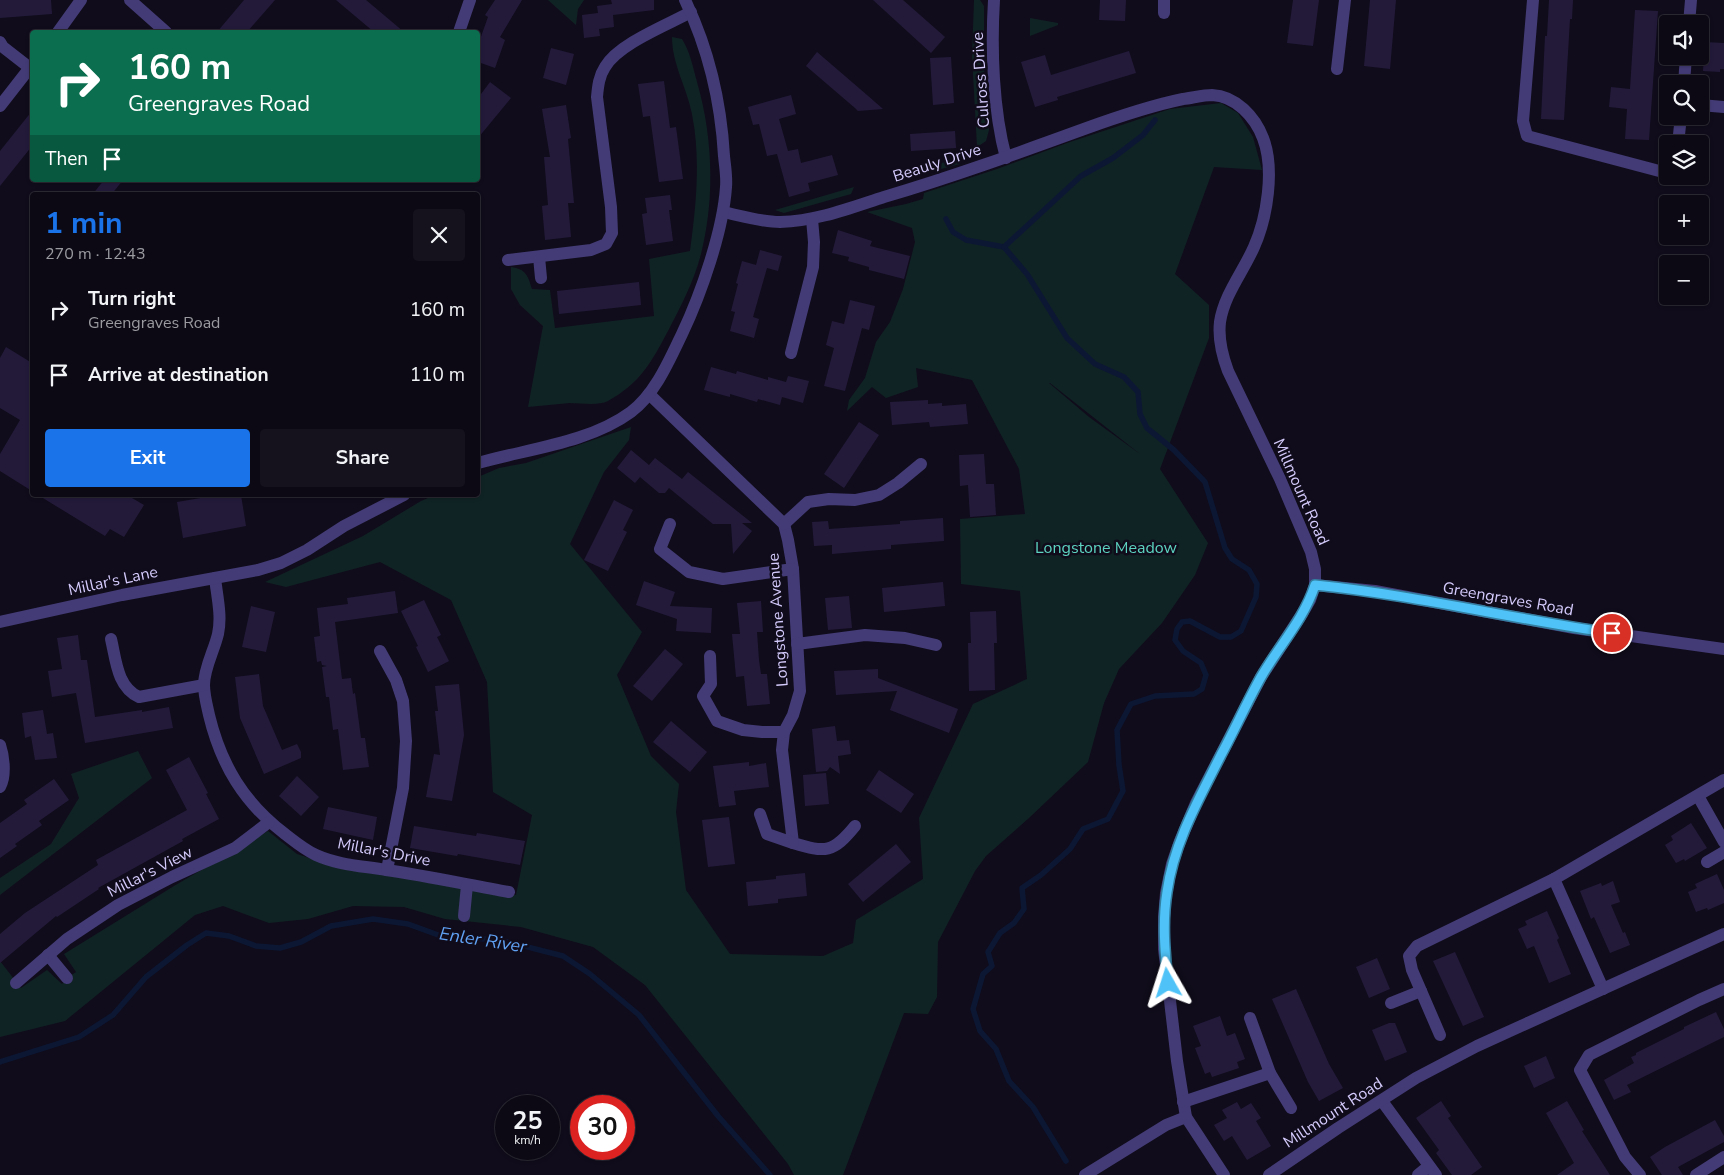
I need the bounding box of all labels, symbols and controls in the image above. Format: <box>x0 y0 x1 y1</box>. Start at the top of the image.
map controls <box>1659 15 1709 305</box>
button: sound <box>1659 15 1709 65</box>
street label: Culross Drive <box>967 31 995 129</box>
text: 160 m <box>128 44 231 91</box>
icon: right <box>45 50 110 115</box>
button: search <box>1659 75 1709 125</box>
text: Greengraves Road <box>128 89 310 119</box>
button: layers <box>1659 135 1709 185</box>
street label: Beauly Drive <box>890 138 984 188</box>
icon: arrive <box>98 145 126 173</box>
text: Then <box>45 146 88 172</box>
button: + <box>1659 195 1709 245</box>
text: 1 min <box>45 203 123 244</box>
button: close <box>413 209 465 261</box>
text: 270 m · 12:43 <box>45 243 146 265</box>
button: − <box>1659 255 1709 305</box>
text: Turn right <box>88 286 175 312</box>
icon: right <box>45 296 73 324</box>
text: 160 m <box>410 297 465 323</box>
text: Greengraves Road <box>88 312 220 334</box>
icon: arrive <box>45 361 73 389</box>
text: Arrive at destination <box>88 362 269 388</box>
text: 110 m <box>410 362 465 388</box>
button: Exit <box>45 429 250 487</box>
button: Share <box>260 429 465 487</box>
street label: Millmount Road <box>1268 435 1334 549</box>
park label: Longstone Meadow <box>1035 537 1178 559</box>
street label: Longstone Avenue <box>762 552 794 688</box>
street label: Millar's Lane <box>66 561 160 601</box>
street label: Greengraves Road <box>1441 577 1575 621</box>
pin <box>1591 612 1633 654</box>
icon: arrive <box>1598 619 1626 647</box>
street label: Millar's Drive <box>336 832 432 872</box>
street label: Millar's View <box>104 841 197 903</box>
water label: Enler River <box>438 921 529 959</box>
position arrow <box>1141 956 1193 1008</box>
street label: Millmount Road <box>1279 1073 1387 1153</box>
speed limit sign: 30 <box>570 1095 635 1160</box>
text: 25 <box>512 1104 543 1138</box>
text: km/h <box>514 1132 541 1148</box>

